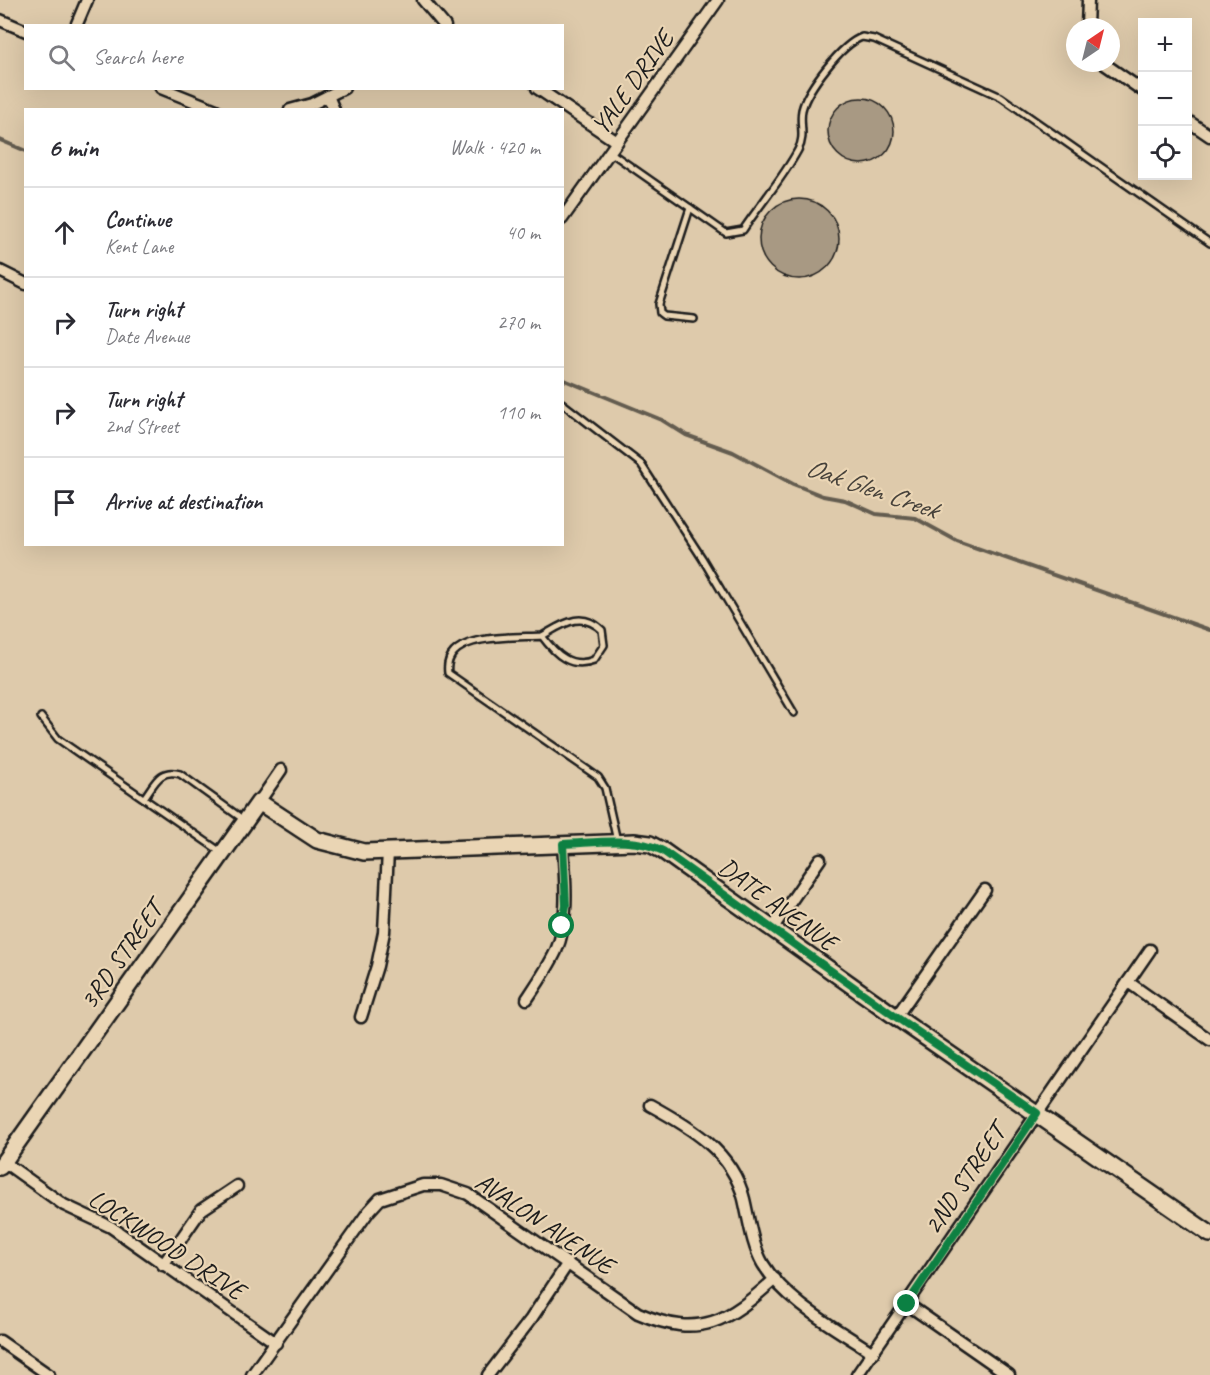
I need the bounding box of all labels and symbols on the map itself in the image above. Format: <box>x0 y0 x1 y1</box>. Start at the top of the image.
north arrow <box>1066 18 1120 72</box>
street label: YALE DRIVE <box>584 21 683 141</box>
water label: Oak Glen Creek <box>802 450 946 528</box>
street label: DATE AVENUE <box>712 850 847 961</box>
street label: 3RD STREET <box>72 889 175 1015</box>
route start <box>548 912 574 938</box>
street label: 2ND STREET <box>916 1112 1017 1241</box>
street label: AVALON AVENUE <box>469 1165 623 1284</box>
street label: LOCKWOOD DRIVE <box>82 1182 254 1309</box>
route end <box>893 1290 919 1316</box>

